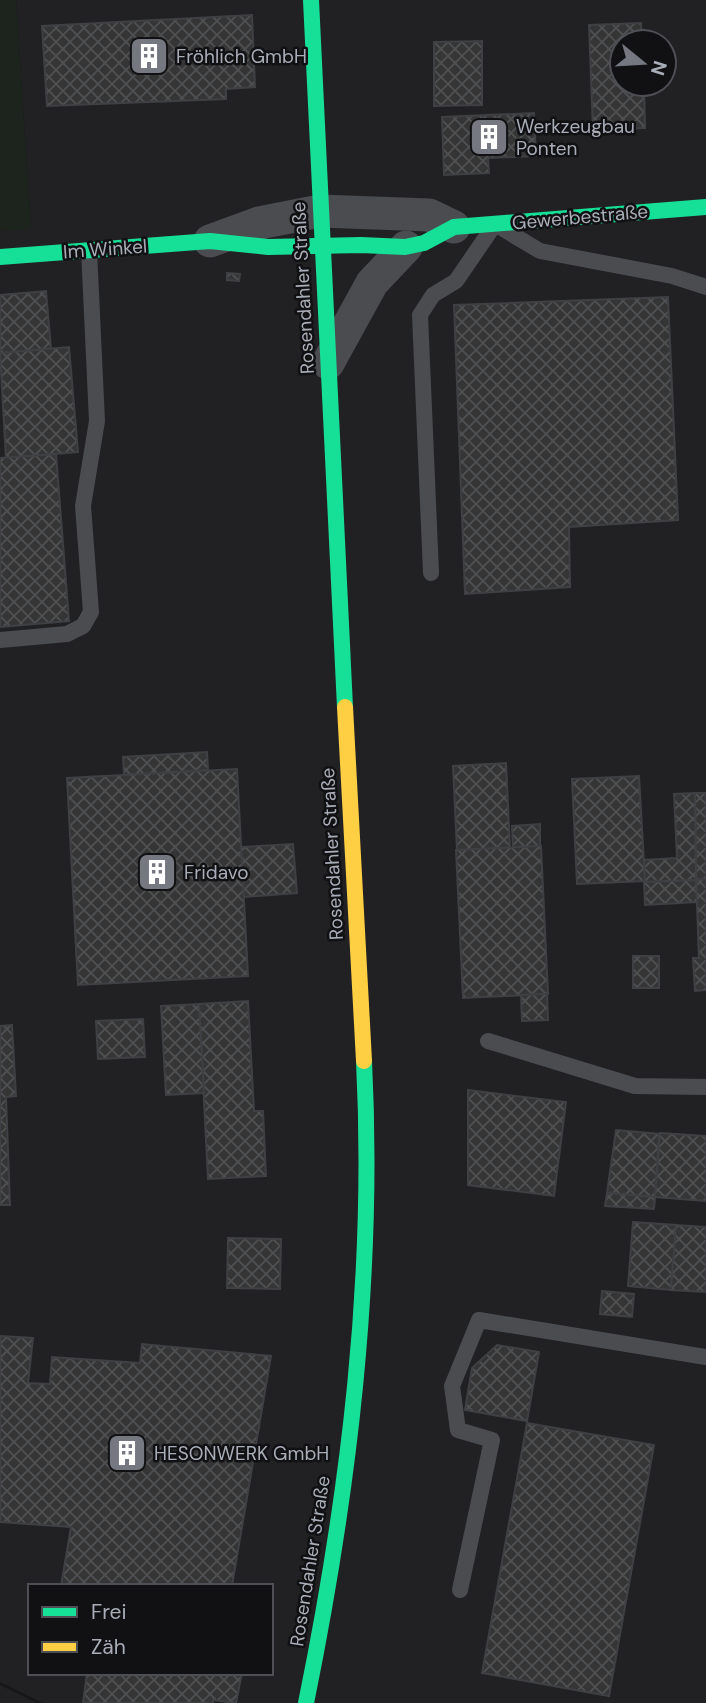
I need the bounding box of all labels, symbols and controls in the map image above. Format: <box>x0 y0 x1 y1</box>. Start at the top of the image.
north arrow <box>608 28 678 98</box>
building icon: Fröhlich GmbH <box>128 35 170 77</box>
place label: Fröhlich GmbH <box>176 44 307 69</box>
text: N <box>645 58 673 79</box>
place label: Werkzeugbau Ponten <box>516 114 635 161</box>
building icon: Werkzeugbau Ponten <box>468 116 510 158</box>
street label: Gewerbestraße <box>511 199 649 235</box>
street label: Rosendahler Straße <box>286 201 320 375</box>
street label: Im Winkel <box>62 234 148 264</box>
street label: Rosendahler Straße <box>315 767 349 941</box>
building icon: Fridavo <box>136 851 178 893</box>
place label: Fridavo <box>184 860 248 885</box>
building icon: HESONWERK GmbH <box>106 1432 148 1474</box>
place label: HESONWERK GmbH <box>154 1441 329 1466</box>
street label: Rosendahler Straße <box>284 1474 336 1648</box>
legend <box>28 1584 273 1675</box>
text: Frei <box>91 1598 127 1626</box>
text: Zäh <box>91 1633 126 1661</box>

